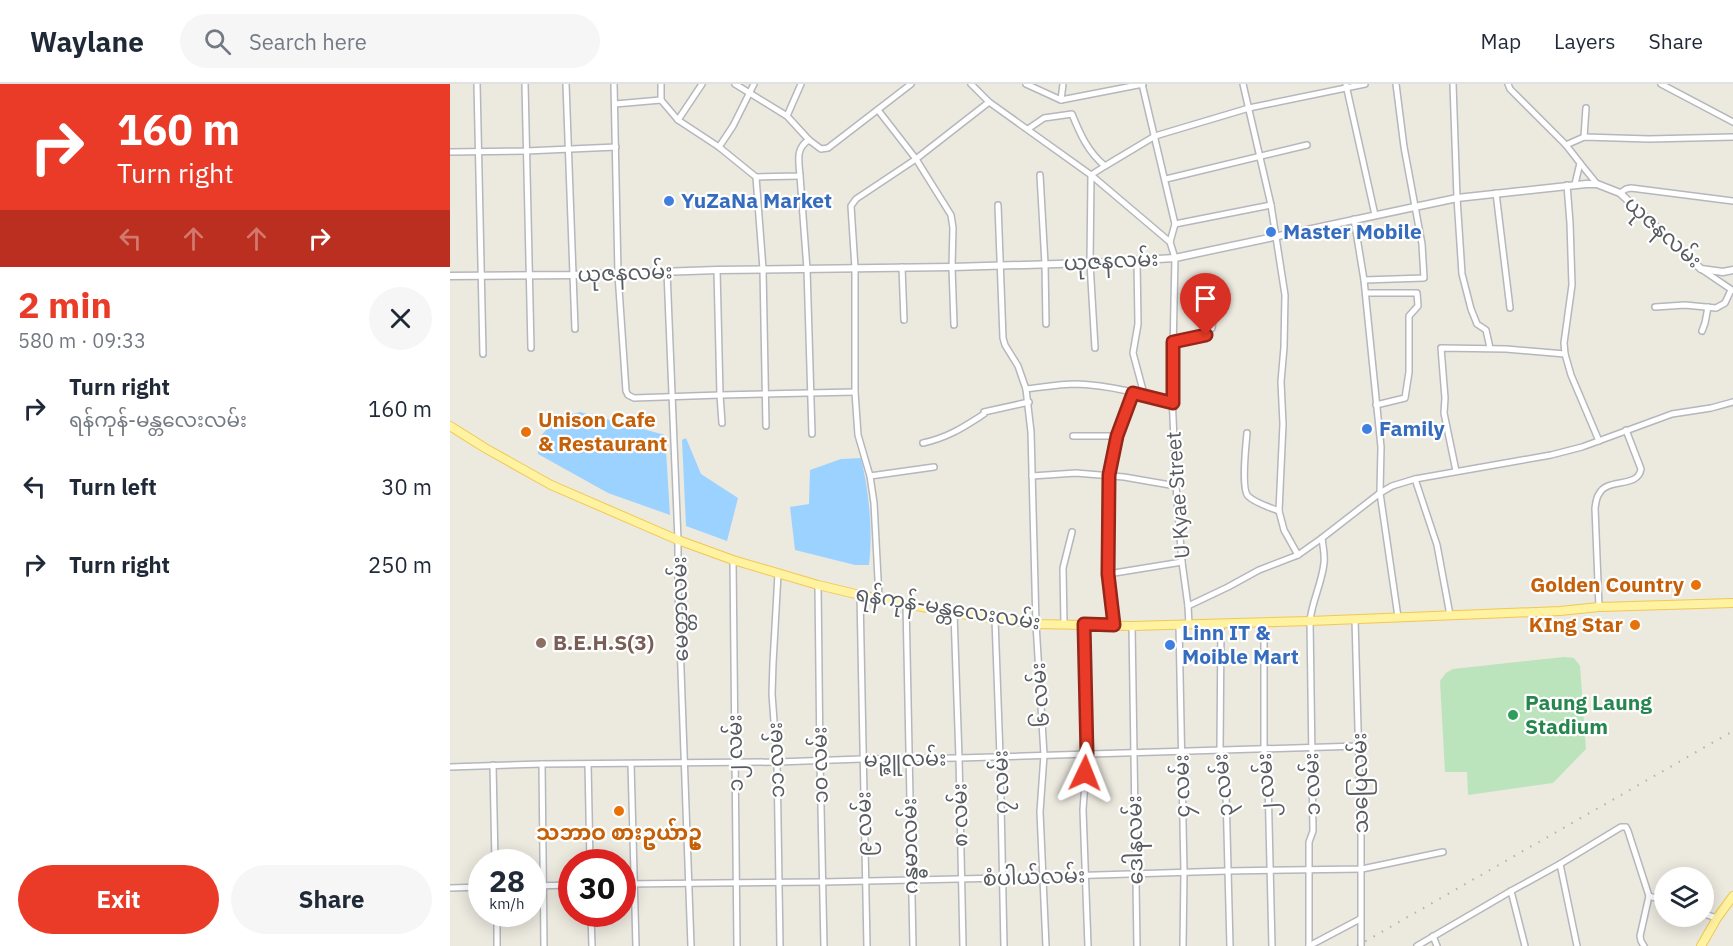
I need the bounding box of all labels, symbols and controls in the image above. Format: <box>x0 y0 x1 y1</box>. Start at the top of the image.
search box <box>180 14 600 68</box>
text: Waylane <box>30 23 144 60</box>
icon: search <box>201 25 234 58</box>
text: Search here <box>249 27 367 56</box>
text: Map <box>1481 27 1521 55</box>
text: Layers <box>1554 27 1616 55</box>
text: Share <box>1649 27 1703 55</box>
text: 160 m <box>117 102 240 157</box>
icon: right <box>18 108 96 186</box>
text: Turn right <box>117 155 234 190</box>
place label: YuZaNa Market <box>681 186 832 214</box>
street label: ယုဇနလမ်း <box>1616 188 1709 276</box>
marker: YuZaNa Market <box>662 194 676 208</box>
place label: Master Mobile <box>1283 217 1422 245</box>
icon: left <box>114 222 147 255</box>
icon: ahead <box>177 222 210 255</box>
icon: ahead <box>240 222 273 255</box>
icon: right <box>303 222 336 255</box>
marker: Master Mobile <box>1264 225 1278 239</box>
street label: ယုဇနလမ်း <box>1063 243 1159 280</box>
street label: ယုဇနလမ်း <box>577 255 673 292</box>
pin <box>1180 273 1231 335</box>
text: 2 min <box>18 281 112 328</box>
icon: arrive <box>1189 282 1222 315</box>
button: close <box>369 287 432 350</box>
text: 580 m · 09:33 <box>18 327 146 354</box>
text: Turn right <box>69 372 170 401</box>
icon: right <box>18 392 51 425</box>
text: 160 m <box>368 394 432 423</box>
place label: Unison Cafe & Restaurant <box>538 405 667 457</box>
text: ရန်ကုန်-မန္တလေးလမ်း <box>69 406 247 433</box>
place label: Family <box>1379 414 1445 442</box>
marker: Family <box>1360 422 1374 436</box>
marker: Unison Cafe & Restaurant <box>519 425 533 439</box>
street label: U Kyae Street <box>1159 430 1195 560</box>
icon: left <box>18 470 51 503</box>
text: Turn left <box>69 472 157 501</box>
text: 30 m <box>381 472 432 501</box>
icon: right <box>18 548 51 581</box>
text: Turn right <box>69 550 170 579</box>
text: 250 m <box>368 550 432 579</box>
street label: မေတ္တာလမ်း <box>663 556 698 662</box>
place label: Golden Country <box>1530 570 1685 598</box>
street label: ရန်ကုန်-မန္တလေးလမ်း <box>853 578 1043 639</box>
marker: Golden Country <box>1689 578 1703 592</box>
place label: KIng Star <box>1529 610 1624 638</box>
place label: Linn IT & Moible Mart <box>1182 618 1299 670</box>
marker: KIng Star <box>1628 618 1642 632</box>
place label: B.E.H.S(3) <box>553 628 654 656</box>
marker: B.E.H.S(3) <box>534 636 548 650</box>
marker: Linn IT & Moible Mart <box>1163 638 1177 652</box>
street label: ၆ လမ်း <box>1022 662 1055 729</box>
place label: Paung Laung Stadium <box>1525 688 1652 740</box>
marker: Paung Laung Stadium <box>1506 708 1520 722</box>
street label: ၁၂ လမ်း <box>718 714 753 792</box>
street label: ၁၁ လမ်း <box>759 721 790 799</box>
street label: ၁၀ လမ်း <box>803 726 834 804</box>
street label: သပြေလမ်း <box>1343 732 1378 834</box>
position arrow <box>1053 741 1117 805</box>
street label: မဉ္ဇူလမ်း <box>863 742 947 777</box>
street label: ၇ လမ်း <box>984 750 1019 814</box>
street label: ၃ လမ်း <box>1204 752 1243 818</box>
street label: ၂ လမ်း <box>1248 752 1285 818</box>
street label: ၁ လမ်း <box>1295 752 1326 816</box>
street label: ၄ လမ်း <box>1165 754 1200 818</box>
street label: ၈ လမ်း <box>943 783 974 847</box>
street label: ၉ လမ်း <box>847 791 882 857</box>
street label: ဒေါနလမ်း <box>1118 795 1153 885</box>
street label: ဂန္ဓမာလမ်း <box>893 798 928 894</box>
marker: သဘာဝ စားဥယ်ာဥ္ <box>612 804 626 818</box>
place label: သဘာဝ စားဥယ်ာဥ္ <box>536 817 702 850</box>
speed limit sign: 30 <box>558 849 636 927</box>
street label: စံပါယ်လမ်း <box>982 859 1086 892</box>
text: 28 <box>489 861 525 900</box>
button: Exit <box>18 865 219 934</box>
button: Share <box>231 865 432 934</box>
map controls <box>1654 867 1714 927</box>
button: layers <box>1654 867 1714 927</box>
text: km/h <box>489 894 525 913</box>

